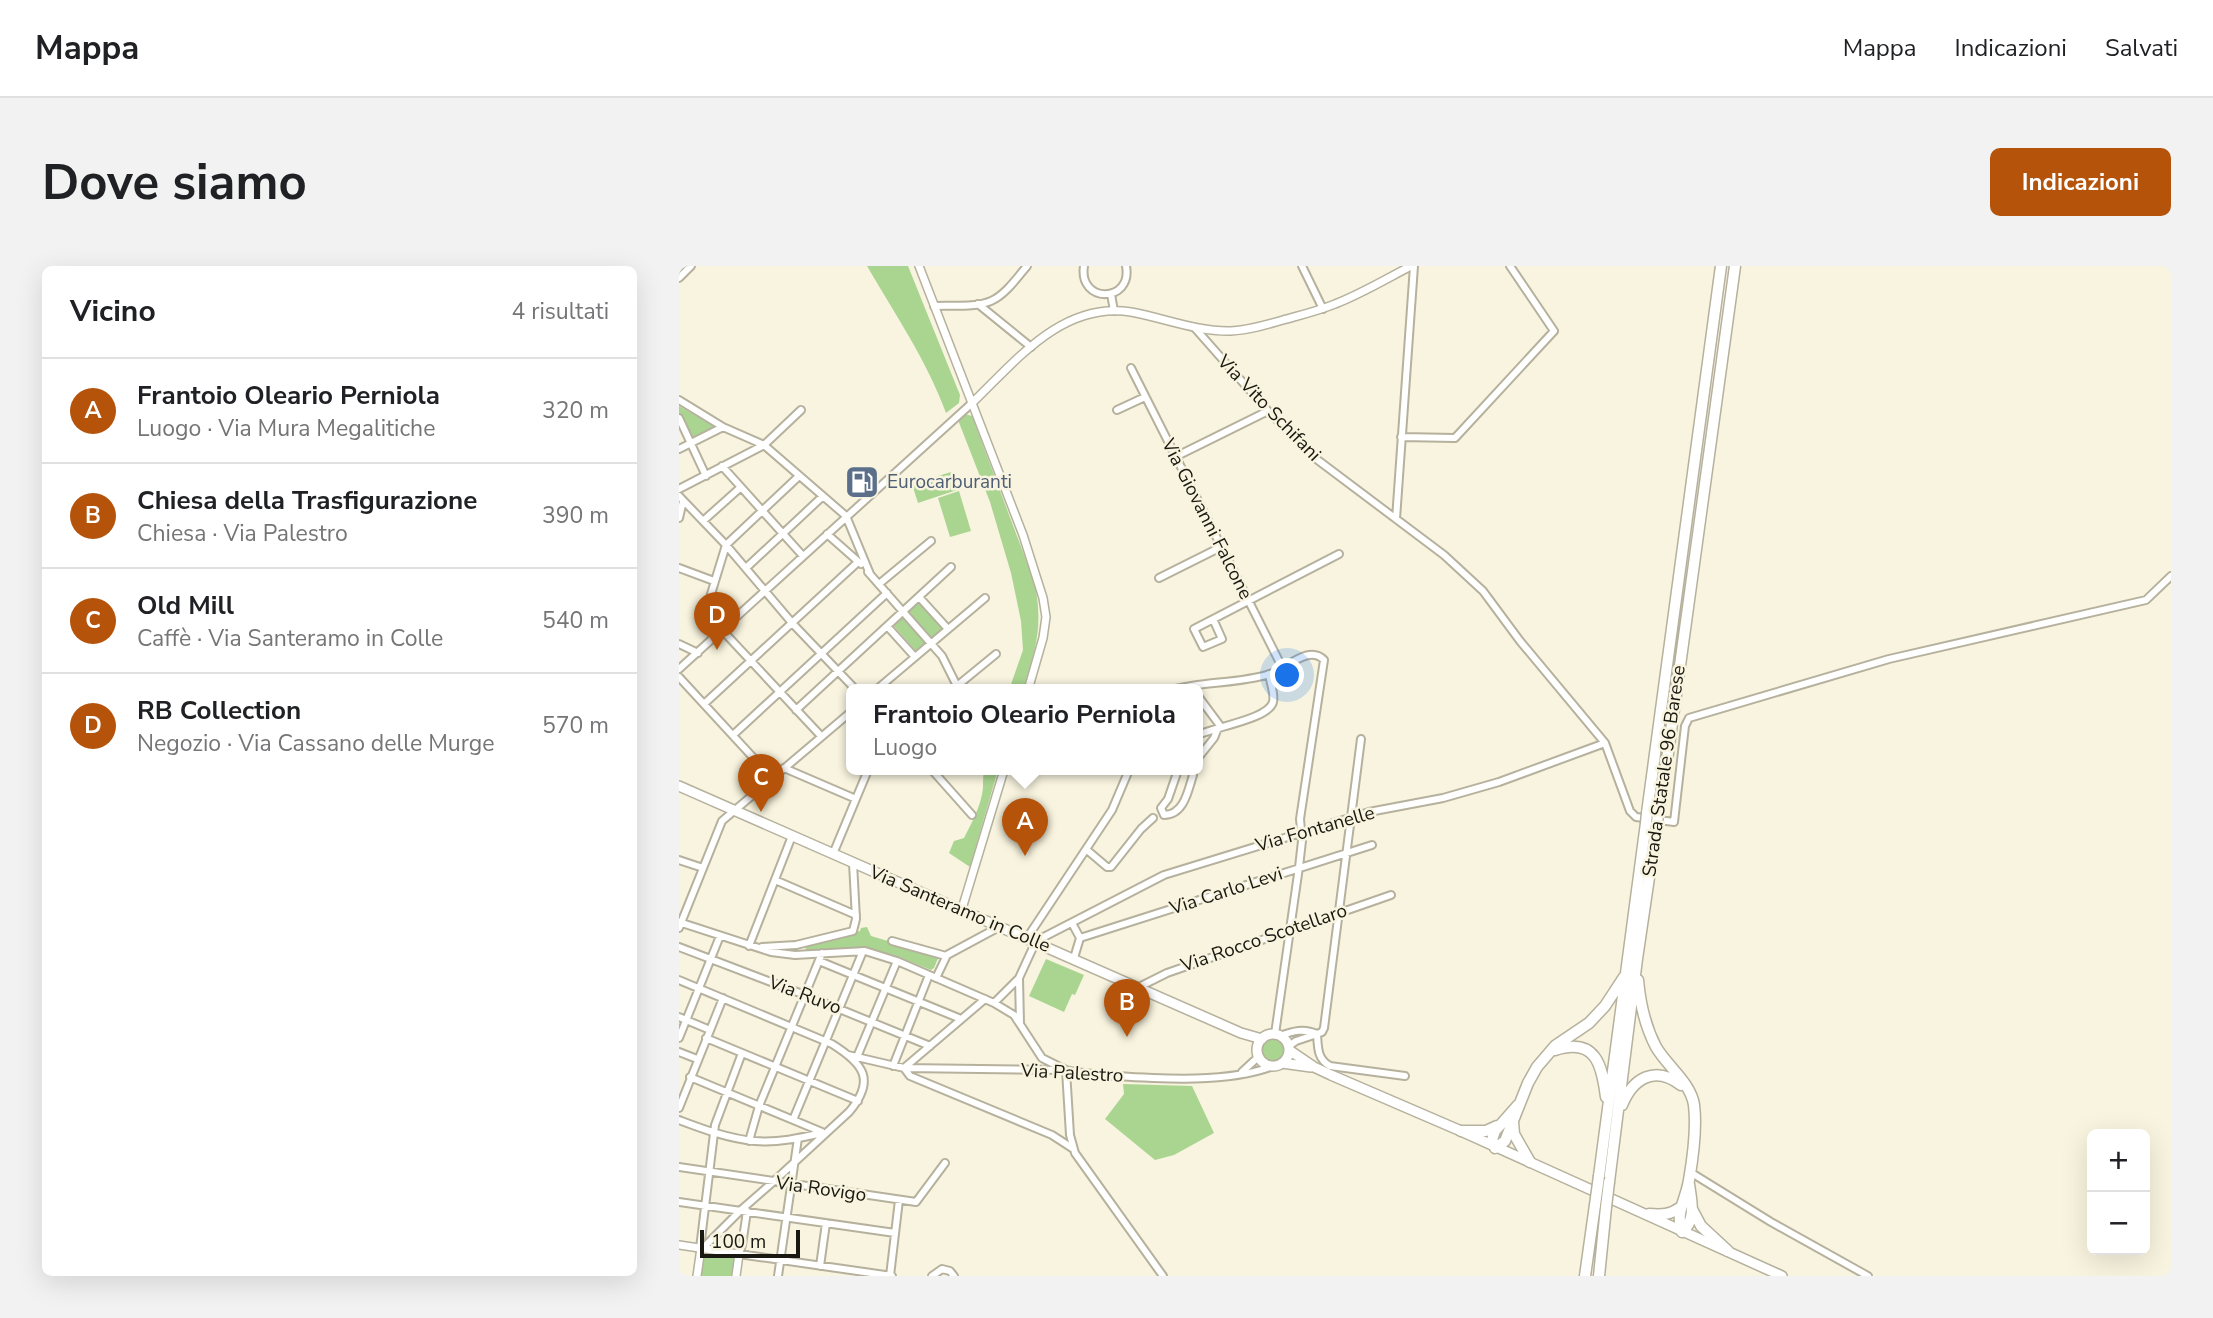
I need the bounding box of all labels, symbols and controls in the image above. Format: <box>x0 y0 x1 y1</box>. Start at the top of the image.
text: Mappa <box>35 26 139 71</box>
text: Mappa <box>1843 32 1917 64</box>
text: Indicazioni <box>1955 32 2067 64</box>
text: Salvati <box>2105 32 2178 64</box>
button: Indicazioni <box>1990 148 2171 216</box>
text: Dove siamo <box>42 149 307 216</box>
text: Vicino <box>70 291 156 332</box>
text: 4 risultati <box>512 296 609 327</box>
street label: Via Vito Schifani <box>1211 348 1327 467</box>
text: Frantoio Oleario Perniola <box>137 378 440 413</box>
text: A <box>84 395 102 426</box>
text: 320 m <box>542 395 609 426</box>
text: Luogo · Via Mura Megalitiche <box>137 413 435 444</box>
street label: Via Giovanni Falcone <box>1155 433 1259 604</box>
fuel station icon: Eurocarburanti <box>843 463 881 501</box>
place label: Eurocarburanti <box>887 469 1012 495</box>
text: Chiesa della Trasfigurazione <box>137 483 477 518</box>
text: B <box>85 500 101 531</box>
text: 390 m <box>542 500 609 531</box>
text: Chiesa · Via Palestro <box>137 518 348 549</box>
text: Old Mill <box>137 588 234 623</box>
pin: D <box>694 592 740 650</box>
text: C <box>85 605 101 636</box>
text: 540 m <box>542 605 609 636</box>
text: Caffè · Via Santeramo in Colle <box>137 623 443 654</box>
your location <box>1270 658 1304 692</box>
street label: Strada Statale 96 Barese <box>1636 664 1692 878</box>
popup <box>846 684 1203 775</box>
text: RB Collection <box>137 693 301 728</box>
text: Frantoio Oleario Perniola <box>873 697 1176 732</box>
text: D <box>84 710 102 741</box>
text: 570 m <box>542 710 609 741</box>
text: Negozio · Via Cassano delle Murge <box>137 728 495 759</box>
text: Luogo <box>873 732 937 763</box>
pin: C <box>738 754 784 812</box>
pin: A <box>1002 798 1048 856</box>
street label: Via Fontanelle <box>1251 800 1378 859</box>
street label: Via Santeramo in Colle <box>865 859 1054 959</box>
street label: Via Carlo Levi <box>1165 861 1286 922</box>
street label: Via Rocco Scotellaro <box>1176 897 1351 979</box>
street label: Via Ruvo <box>764 969 845 1021</box>
pin: B <box>1104 979 1150 1037</box>
street label: Via Palestro <box>1019 1057 1124 1089</box>
map controls <box>2087 1129 2150 1255</box>
button: + <box>2087 1129 2150 1192</box>
street label: Via Rovigo <box>773 1170 868 1208</box>
button: − <box>2087 1192 2150 1255</box>
scale bar <box>700 1227 800 1259</box>
text: 100 m <box>711 1229 766 1255</box>

